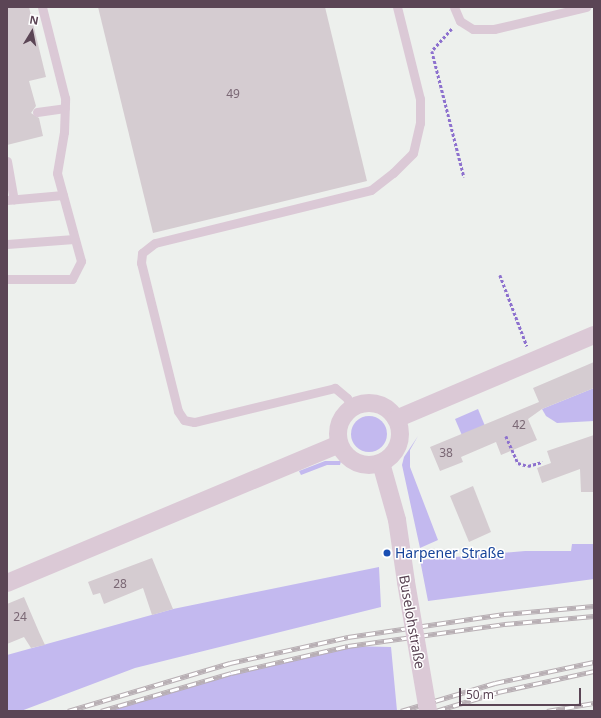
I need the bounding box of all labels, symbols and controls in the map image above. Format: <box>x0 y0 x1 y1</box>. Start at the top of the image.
north arrow <box>12 12 52 52</box>
text: N <box>28 12 40 28</box>
house number: 49 <box>226 87 240 101</box>
house number: 42 <box>512 418 526 432</box>
house number: 38 <box>439 446 453 460</box>
place label: Harpener Straße <box>395 545 504 561</box>
marker: Harpener Straße <box>382 548 392 558</box>
street label: Buselohstraße <box>395 574 429 670</box>
house number: 28 <box>113 577 127 591</box>
house number: 24 <box>13 610 27 624</box>
scale bar <box>461 680 583 706</box>
text: 50 m <box>466 686 494 703</box>

